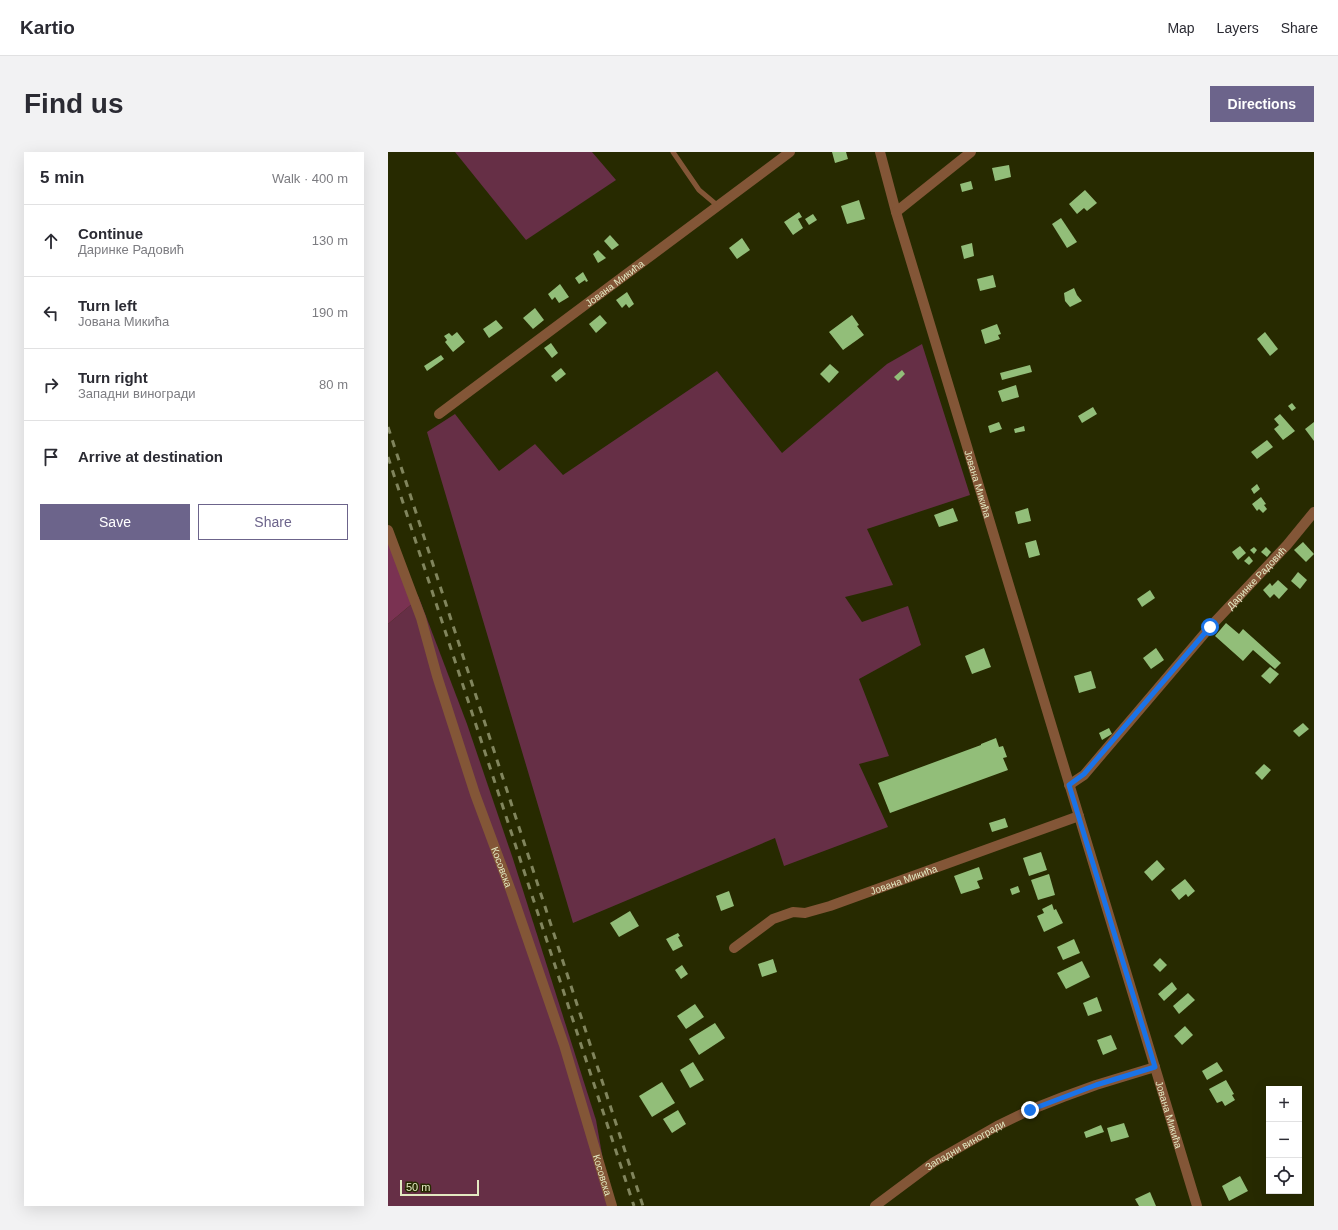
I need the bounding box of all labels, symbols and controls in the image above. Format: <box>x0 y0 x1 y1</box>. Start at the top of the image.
text: Kartio <box>20 17 75 38</box>
text: Map <box>1167 20 1195 36</box>
text: Layers <box>1217 20 1259 36</box>
text: Share <box>1281 20 1318 36</box>
button: Directions <box>1210 86 1314 122</box>
text: Find us <box>24 88 124 119</box>
text: 5 min <box>40 168 84 187</box>
text: Walk · 400 m <box>272 171 348 186</box>
text: Continue <box>78 225 143 242</box>
icon: ahead <box>40 230 62 252</box>
text: 130 m <box>312 233 348 248</box>
text: Даринке Радовић <box>78 242 184 257</box>
street label: Јована Микића <box>583 258 647 309</box>
text: Turn left <box>78 297 137 314</box>
icon: left <box>40 302 62 324</box>
text: 190 m <box>312 305 348 320</box>
text: Јована Микића <box>78 314 169 329</box>
text: Turn right <box>78 369 148 386</box>
icon: right <box>40 374 62 396</box>
text: 80 m <box>319 377 348 392</box>
text: Западни виногради <box>78 386 196 401</box>
icon: arrive <box>40 446 62 468</box>
text: Arrive at destination <box>78 448 223 465</box>
street label: Јована Микића <box>962 449 993 519</box>
button: Save <box>40 504 190 540</box>
button: Share <box>198 504 348 540</box>
street label: Даринке Радовић <box>1225 545 1289 612</box>
route start <box>1201 618 1219 636</box>
street label: Косовска <box>489 845 514 889</box>
street label: Јована Микића <box>869 863 939 897</box>
street label: Јована Микића <box>1153 1079 1184 1150</box>
map controls <box>1266 1086 1302 1194</box>
button: + <box>1266 1086 1302 1122</box>
route end <box>1021 1101 1039 1119</box>
street label: Западни виногради <box>923 1118 1007 1173</box>
button: − <box>1266 1122 1302 1158</box>
street label: Косовска <box>591 1153 614 1197</box>
button: locate <box>1266 1158 1302 1194</box>
scale bar <box>400 1178 479 1197</box>
text: 50 m <box>406 1181 430 1193</box>

